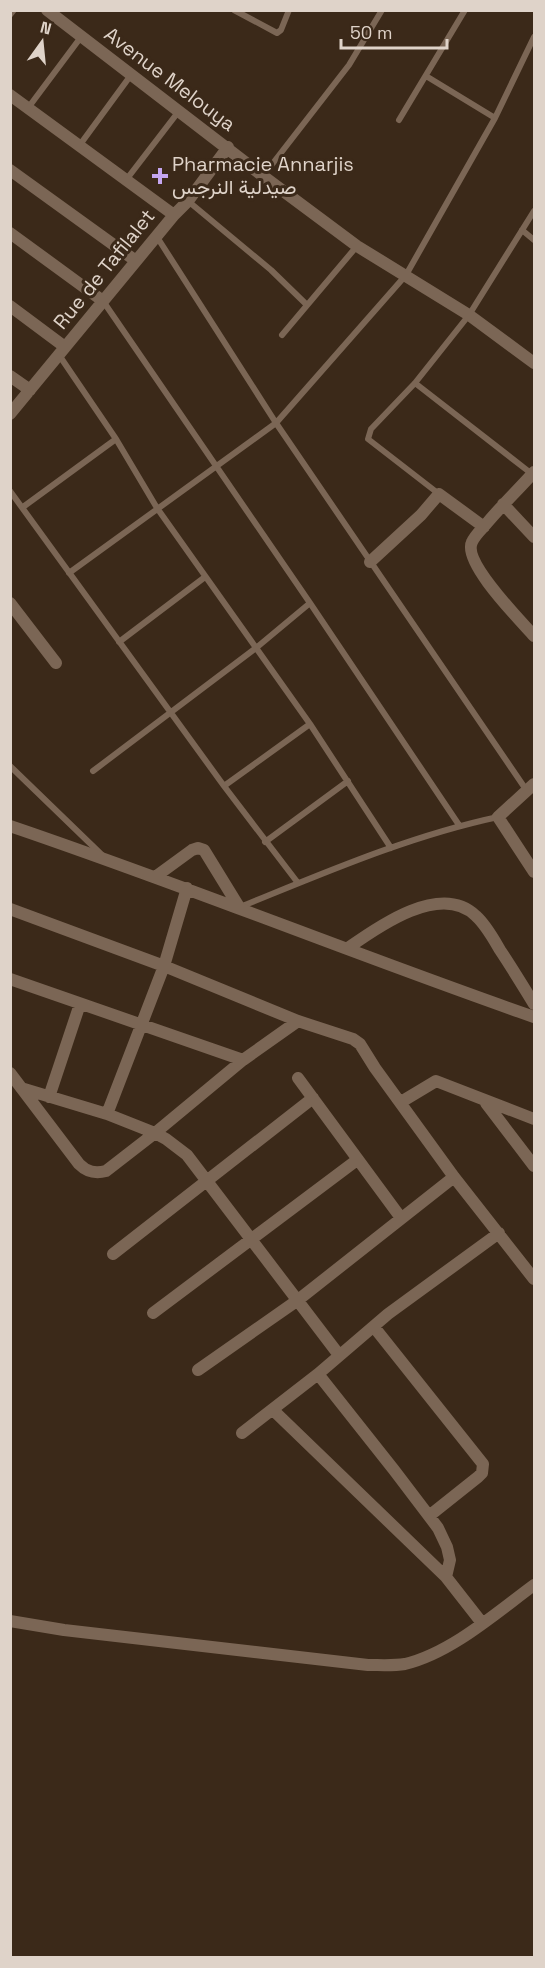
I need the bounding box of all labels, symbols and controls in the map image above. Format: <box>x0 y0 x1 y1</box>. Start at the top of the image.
north arrow <box>12 12 72 72</box>
scale bar <box>341 12 448 50</box>
text: N <box>38 16 54 40</box>
street label: Avenue Melouya <box>99 21 241 137</box>
text: 50 m <box>350 21 392 44</box>
place label: Pharmacie Annarjis صيدلية النرجس <box>172 151 354 200</box>
marker: Pharmacie Annarjis صيدلية النرجس <box>153 169 167 183</box>
street label: Rue de Tafilalet <box>48 204 160 334</box>

